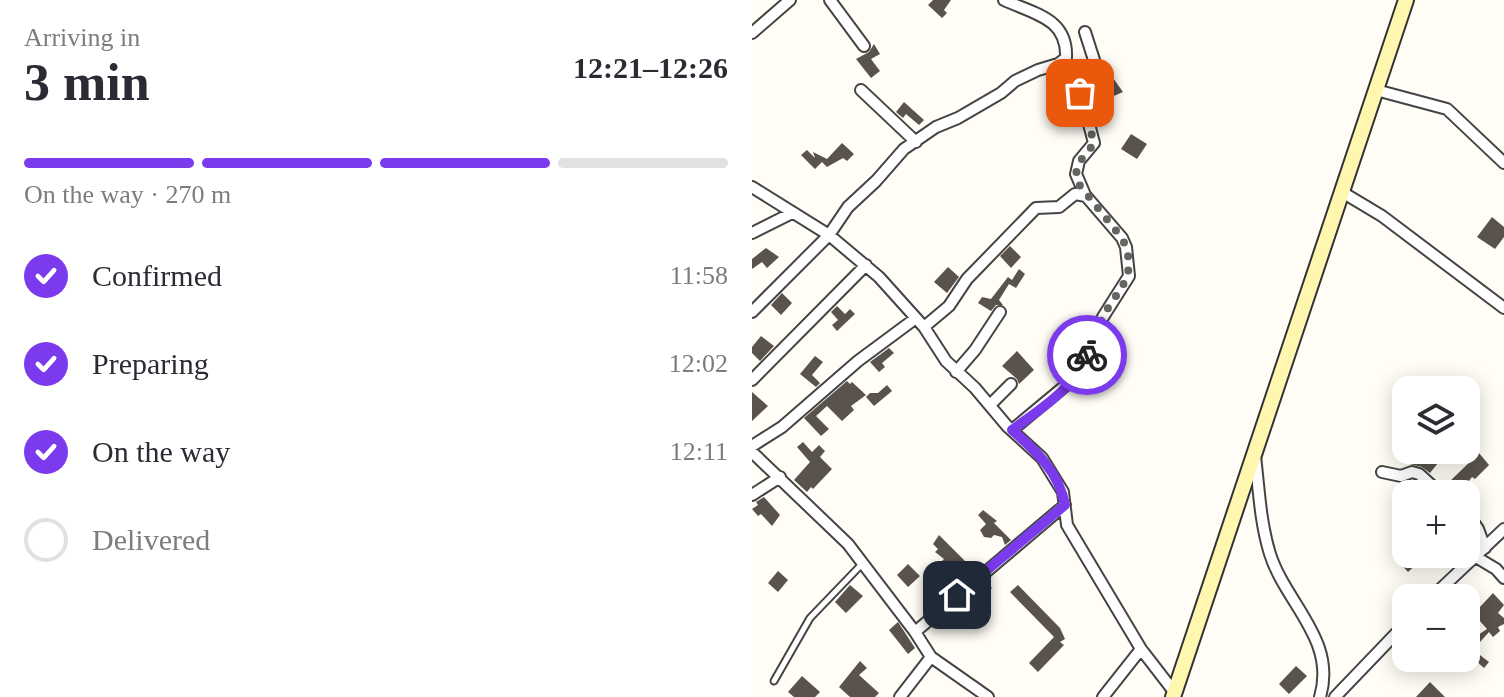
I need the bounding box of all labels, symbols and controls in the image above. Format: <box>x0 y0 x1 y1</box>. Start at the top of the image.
text: Arriving in <box>24 23 140 52</box>
text: 12:21–12:26 <box>573 51 728 84</box>
text: 3 min <box>24 54 150 111</box>
pin <box>1046 59 1114 127</box>
icon: bag <box>1058 71 1102 115</box>
text: On the way · 270 m <box>24 180 231 209</box>
icon: check <box>24 254 68 298</box>
text: Confirmed <box>92 259 222 292</box>
text: 11:58 <box>670 261 728 290</box>
courier <box>1047 315 1127 395</box>
icon: bike <box>1065 333 1109 377</box>
icon: check <box>24 342 68 386</box>
text: Preparing <box>92 347 209 380</box>
text: 12:02 <box>669 349 728 378</box>
map controls <box>1392 376 1480 672</box>
button: layers <box>1392 376 1480 464</box>
icon: check <box>24 430 68 474</box>
text: On the way <box>92 435 230 468</box>
text: 12:11 <box>670 437 728 466</box>
button: + <box>1392 480 1480 568</box>
text: Delivered <box>92 523 210 556</box>
pin <box>923 561 991 629</box>
icon: home <box>935 573 979 617</box>
button: − <box>1392 584 1480 672</box>

